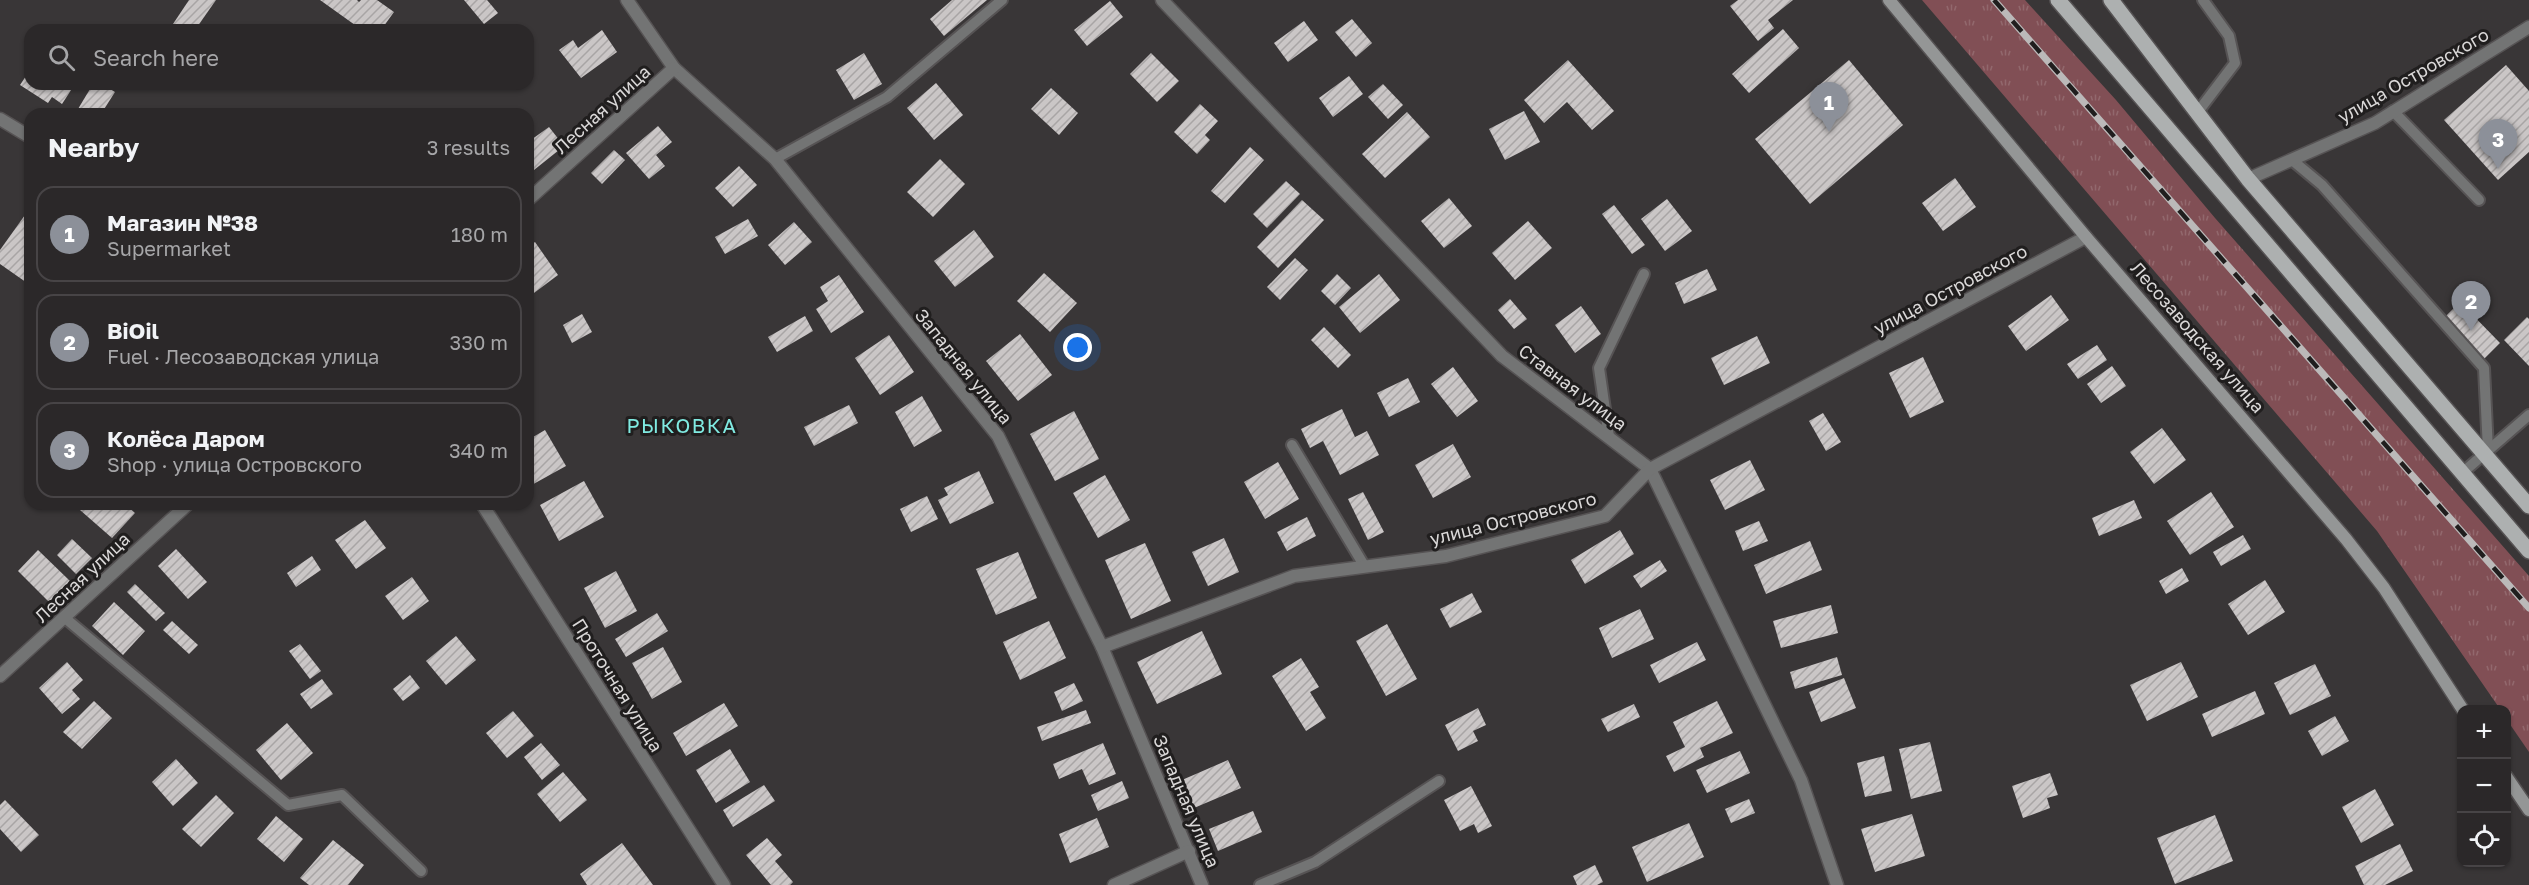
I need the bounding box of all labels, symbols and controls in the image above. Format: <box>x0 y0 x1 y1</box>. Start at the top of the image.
street label: улица Островского <box>2334 23 2492 127</box>
search box <box>24 24 534 90</box>
icon: search <box>45 41 78 74</box>
text: Search here <box>93 44 219 71</box>
street label: Лесная улица <box>549 60 655 158</box>
pin: 1 <box>1810 82 1848 132</box>
pin: 3 <box>2478 120 2518 169</box>
text: Nearby <box>48 132 139 163</box>
text: 3 results <box>427 135 510 159</box>
text: Магазин №38 <box>107 209 258 236</box>
text: 1 <box>64 222 75 246</box>
text: 180 m <box>451 222 508 246</box>
text: Supermarket <box>107 236 231 260</box>
street label: улица Островского <box>1869 239 2031 339</box>
street label: Лесозаводская улица <box>2126 257 2270 417</box>
pin: 2 <box>2452 282 2490 331</box>
street label: Западная улица <box>911 304 1017 428</box>
text: BiOil <box>107 317 159 344</box>
text: 2 <box>63 330 76 354</box>
text: 330 m <box>450 330 508 354</box>
your location <box>1063 333 1092 362</box>
street label: Ставная улица <box>1515 339 1631 435</box>
text: Fuel · Лесозаводская улица <box>107 344 379 368</box>
district label: РЫКОВКА <box>627 413 738 437</box>
text: Колёса Даром <box>107 425 265 452</box>
text: 3 <box>63 438 76 462</box>
text: 340 m <box>449 438 508 462</box>
text: Shop · улица Островского <box>107 452 362 476</box>
street label: улица Островского <box>1428 487 1598 549</box>
street label: Лесная улица <box>30 527 134 627</box>
street label: Проточная улица <box>568 614 668 756</box>
map controls <box>2457 705 2511 867</box>
button: + <box>2457 705 2511 759</box>
street label: Западная улица <box>1149 731 1225 871</box>
button: − <box>2457 759 2511 813</box>
button: locate <box>2457 813 2511 867</box>

